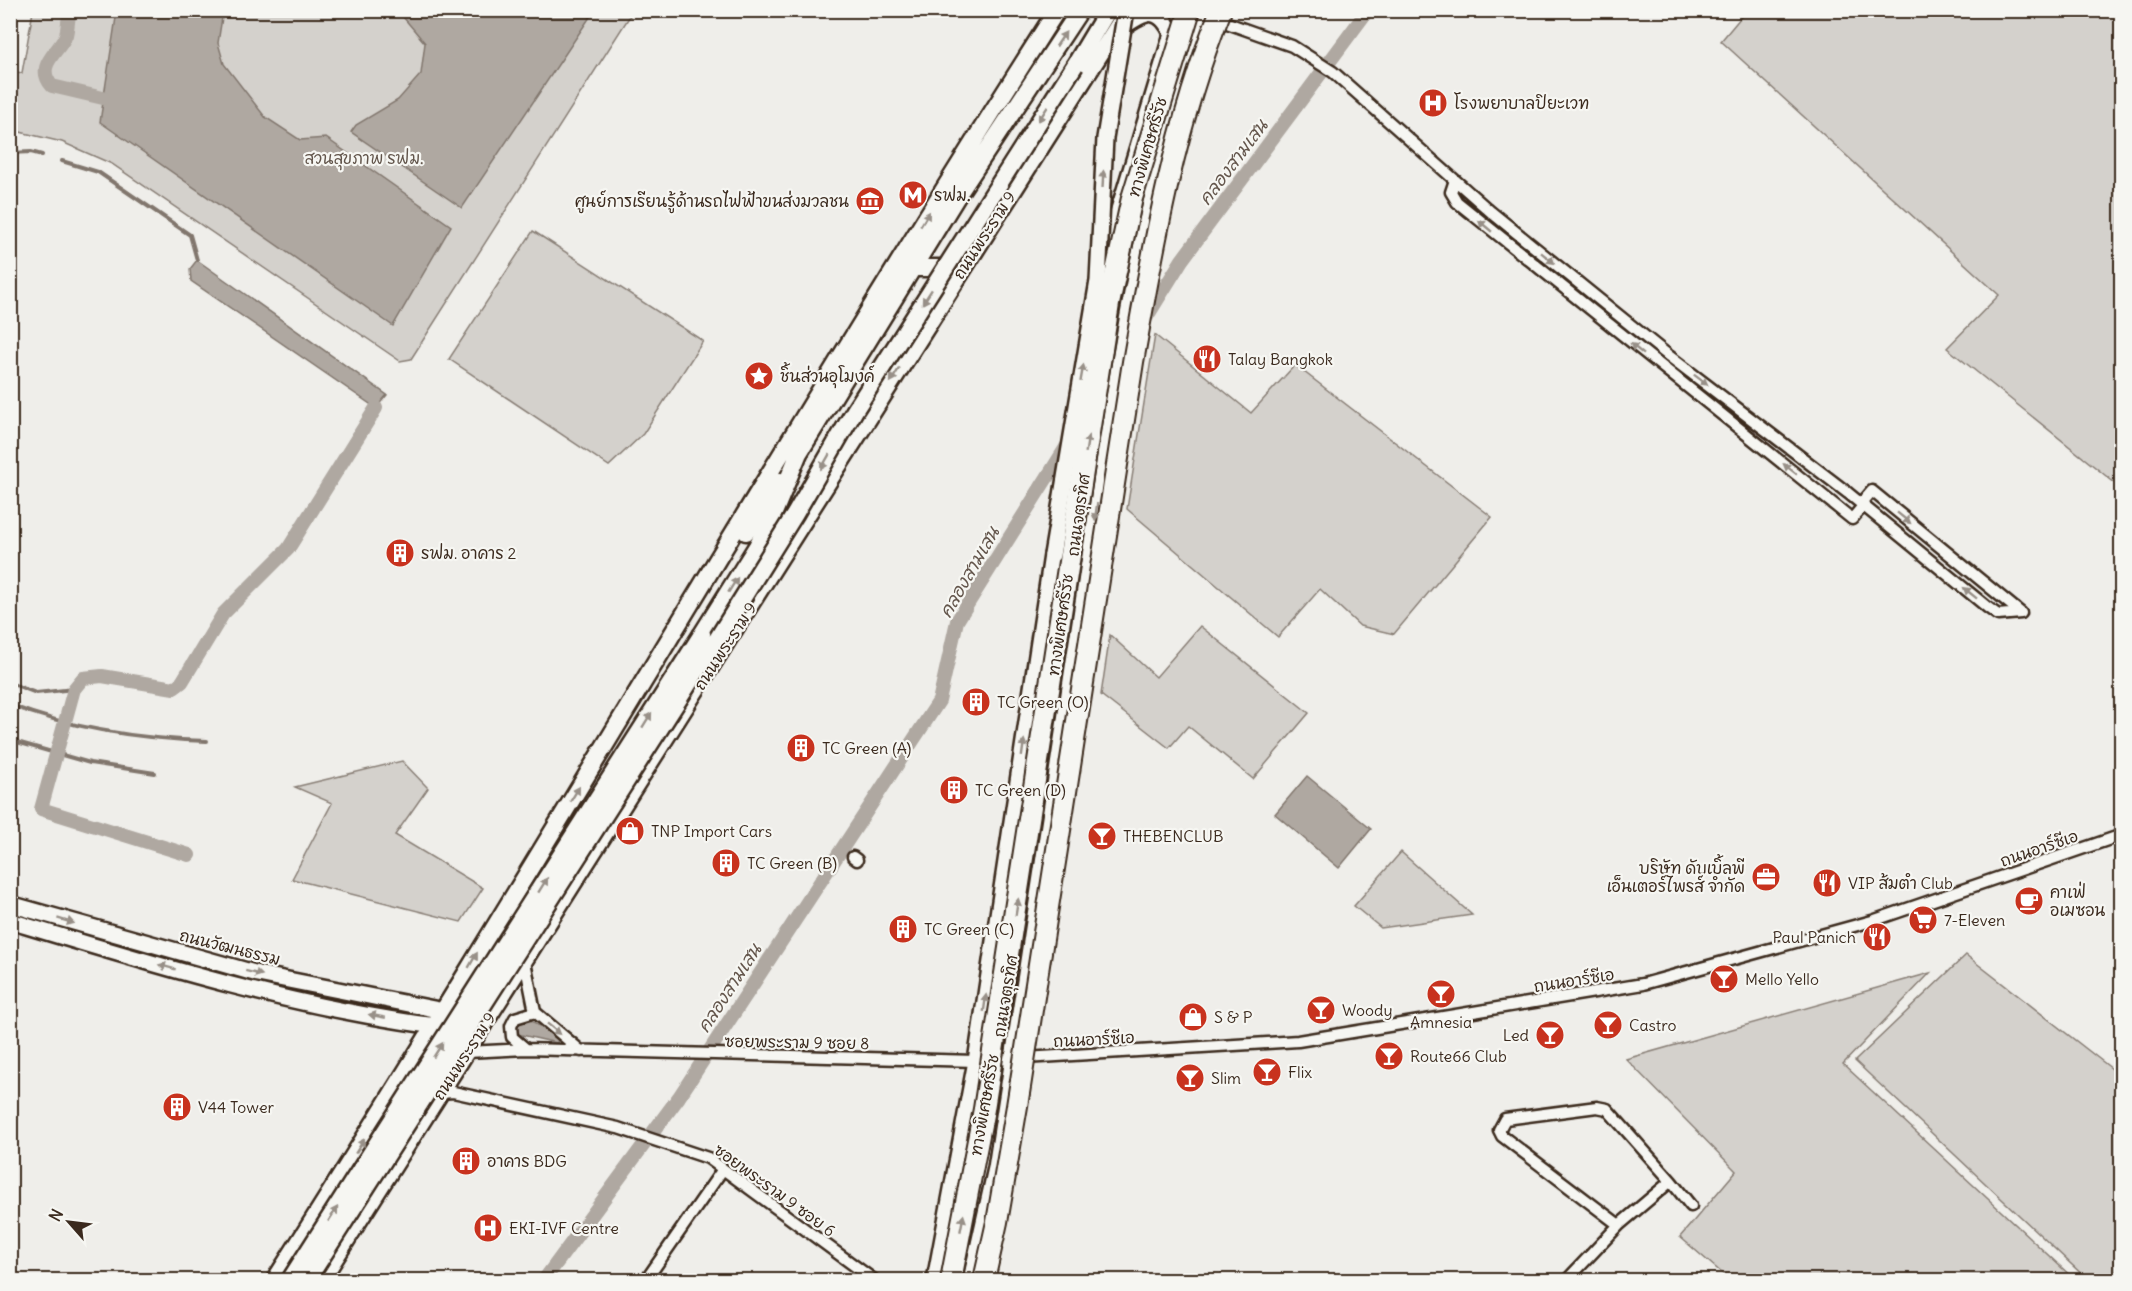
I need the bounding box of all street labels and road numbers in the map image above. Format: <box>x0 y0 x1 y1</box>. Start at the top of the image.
street label: ทางพิเศษศรีรัช <box>1123 95 1171 199</box>
street label: ถนนพระราม 9 <box>948 187 1020 283</box>
street label: ถนนจตุรทิศ <box>1062 471 1097 558</box>
street label: ทางพิเศษศรีรัช <box>1043 573 1077 677</box>
street label: ถนนพระราม 9 <box>689 598 761 694</box>
street label: ถนนอาร์ซีเอ <box>1997 824 2081 871</box>
street label: ถนนวัฒนธรรม <box>178 925 282 969</box>
street label: ถนนจตุรทิศ <box>989 952 1025 1039</box>
street label: ถนนอาร์ซีเอ <box>1532 963 1616 996</box>
street label: ถนนพระราม 9 <box>428 1008 500 1104</box>
street label: ถนนอาร์ซีเอ <box>1053 1026 1135 1051</box>
street label: ซอยพระราม 9 ซอย 8 <box>724 1031 870 1053</box>
street label: ทางพิเศษศรีรัช <box>965 1053 1003 1157</box>
street label: ซอยพระราม 9 ซอย 6 <box>711 1139 839 1241</box>

